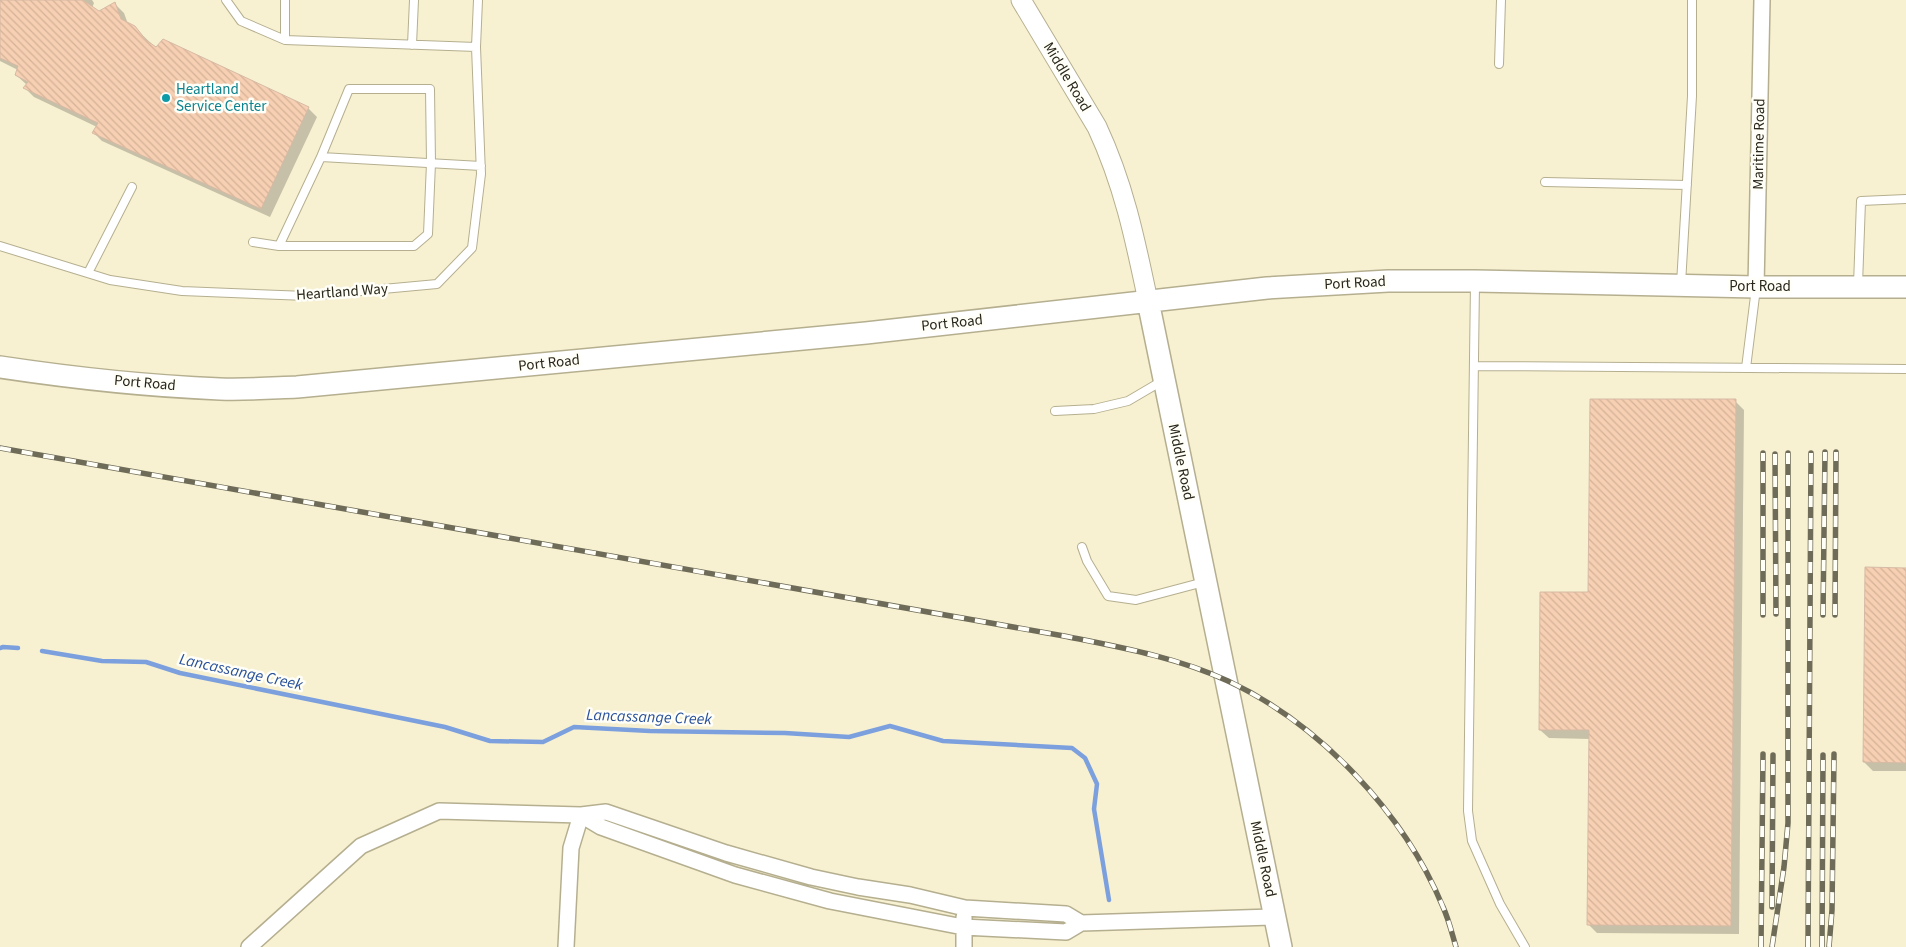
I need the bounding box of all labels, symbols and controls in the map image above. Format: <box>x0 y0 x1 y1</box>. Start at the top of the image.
street label: Middle Road <box>1038 38 1096 116</box>
place label: Heartland Service Center <box>176 79 267 117</box>
marker: Heartland Service Center <box>160 92 172 104</box>
street label: Maritime Road <box>1748 98 1770 190</box>
street label: Port Road <box>1324 271 1386 295</box>
street label: Port Road <box>1729 276 1791 297</box>
street label: Heartland Way <box>295 278 389 306</box>
street label: Port Road <box>920 309 984 337</box>
street label: Port Road <box>517 349 581 377</box>
street label: Port Road <box>113 370 177 396</box>
street label: Middle Road <box>1163 422 1199 502</box>
water label: Lancassange Creek <box>177 648 305 696</box>
water label: Lancassange Creek <box>586 704 713 730</box>
street label: Middle Road <box>1245 819 1281 899</box>

